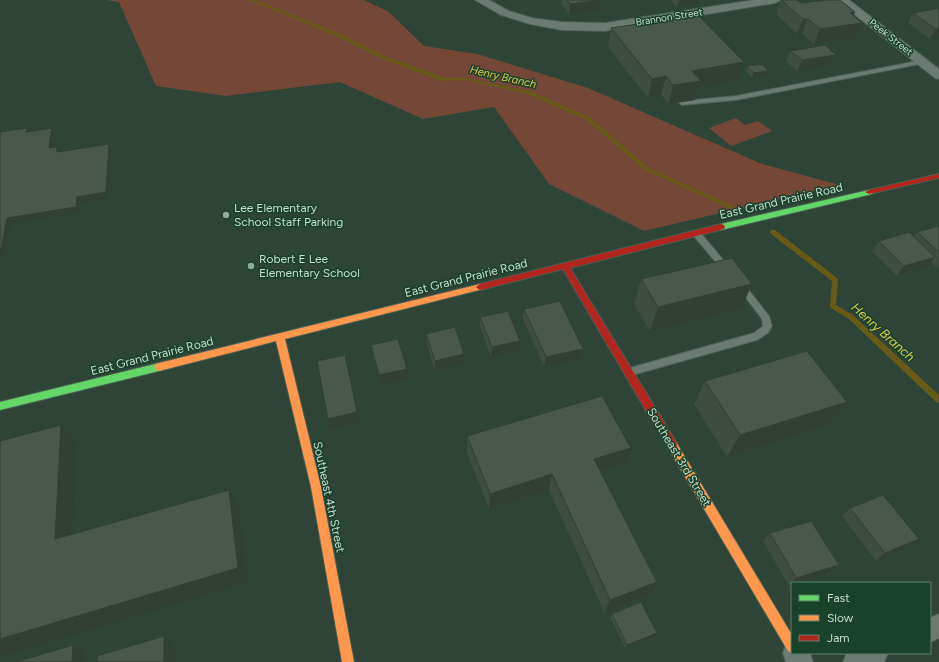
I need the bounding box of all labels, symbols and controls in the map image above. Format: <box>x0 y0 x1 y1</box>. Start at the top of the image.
street label: Brannon Street <box>635 5 704 29</box>
street label: Peek Street <box>867 16 916 58</box>
water label: Henry Branch <box>468 63 538 91</box>
street label: East Grand Prairie Road <box>718 180 844 222</box>
place label: Lee Elementary School Staff Parking <box>234 201 343 229</box>
marker: Lee Elementary School Staff Parking <box>221 210 231 220</box>
place label: Robert E Lee Elementary School <box>259 252 360 280</box>
street label: East Grand Prairie Road <box>403 256 529 300</box>
marker: Robert E Lee Elementary School <box>246 261 256 271</box>
water label: Henry Branch <box>848 300 918 364</box>
street label: East Grand Prairie Road <box>89 334 215 378</box>
street label: Southeast 3rd Street <box>644 405 714 509</box>
street label: Southeast 4th Street <box>310 440 348 554</box>
legend <box>791 582 931 654</box>
text: Fast <box>827 591 850 605</box>
text: Slow <box>827 611 854 625</box>
text: Jam <box>827 631 850 645</box>

